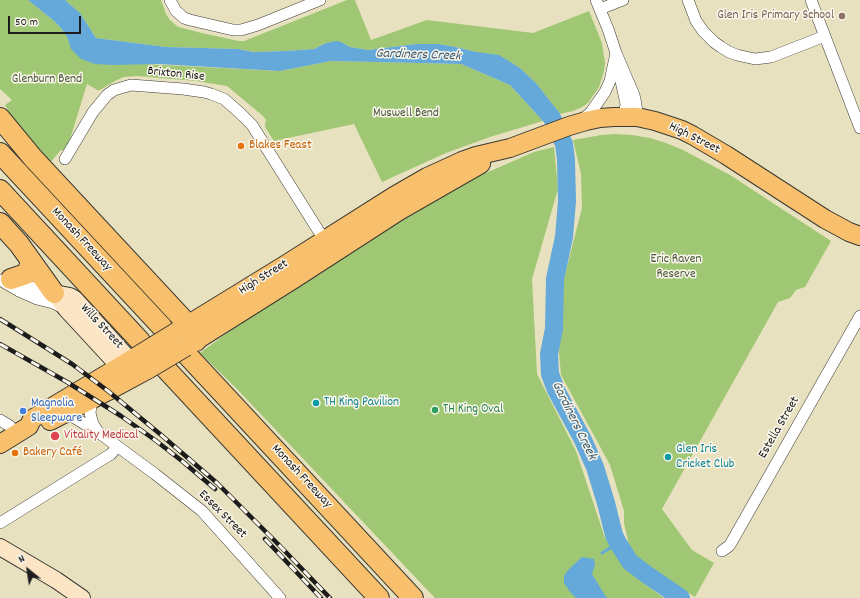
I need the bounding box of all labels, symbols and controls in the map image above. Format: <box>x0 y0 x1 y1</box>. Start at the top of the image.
scale bar <box>10 8 83 34</box>
place label: Glen Iris Primary School <box>717 8 834 24</box>
marker: Glen Iris Primary School <box>837 11 847 21</box>
text: 50 m <box>15 14 38 31</box>
water label: Gardiners Creek <box>375 46 461 66</box>
street label: Brixton Rise <box>147 64 205 86</box>
park label: Glenburn Bend <box>12 72 82 88</box>
park label: Muswell Bend <box>373 106 439 122</box>
street label: High Street <box>666 120 722 158</box>
place label: Blakes Feast <box>249 138 312 154</box>
marker: Blakes Feast <box>236 141 246 151</box>
street label: Monash Freeway <box>47 205 115 275</box>
park label: Eric Raven Reserve <box>651 252 701 283</box>
street label: High Street <box>236 257 292 299</box>
street label: Wills Street <box>76 301 126 353</box>
water label: Gardiners Creek <box>547 379 599 463</box>
street label: Estella Street <box>756 394 804 462</box>
place label: TH King Pavilion <box>324 395 399 411</box>
place label: Magnolia Sleepware <box>31 396 82 427</box>
marker: TH King Pavilion <box>311 398 321 408</box>
place label: TH King Oval <box>443 402 503 418</box>
marker: TH King Oval <box>430 405 440 415</box>
marker: Magnolia Sleepware <box>18 406 28 416</box>
place label: Vitality Medical <box>64 428 138 444</box>
marker: Vitality Medical <box>49 430 61 442</box>
street label: Monash Freeway <box>267 442 335 512</box>
place label: Glen Iris Cricket Club <box>676 442 734 473</box>
place label: Bakery Café <box>23 445 82 461</box>
marker: Bakery Café <box>10 448 20 458</box>
marker: Glen Iris Cricket Club <box>663 452 673 462</box>
street label: Essex Street <box>195 488 249 542</box>
north arrow <box>8 550 48 590</box>
text: N <box>16 551 28 568</box>

